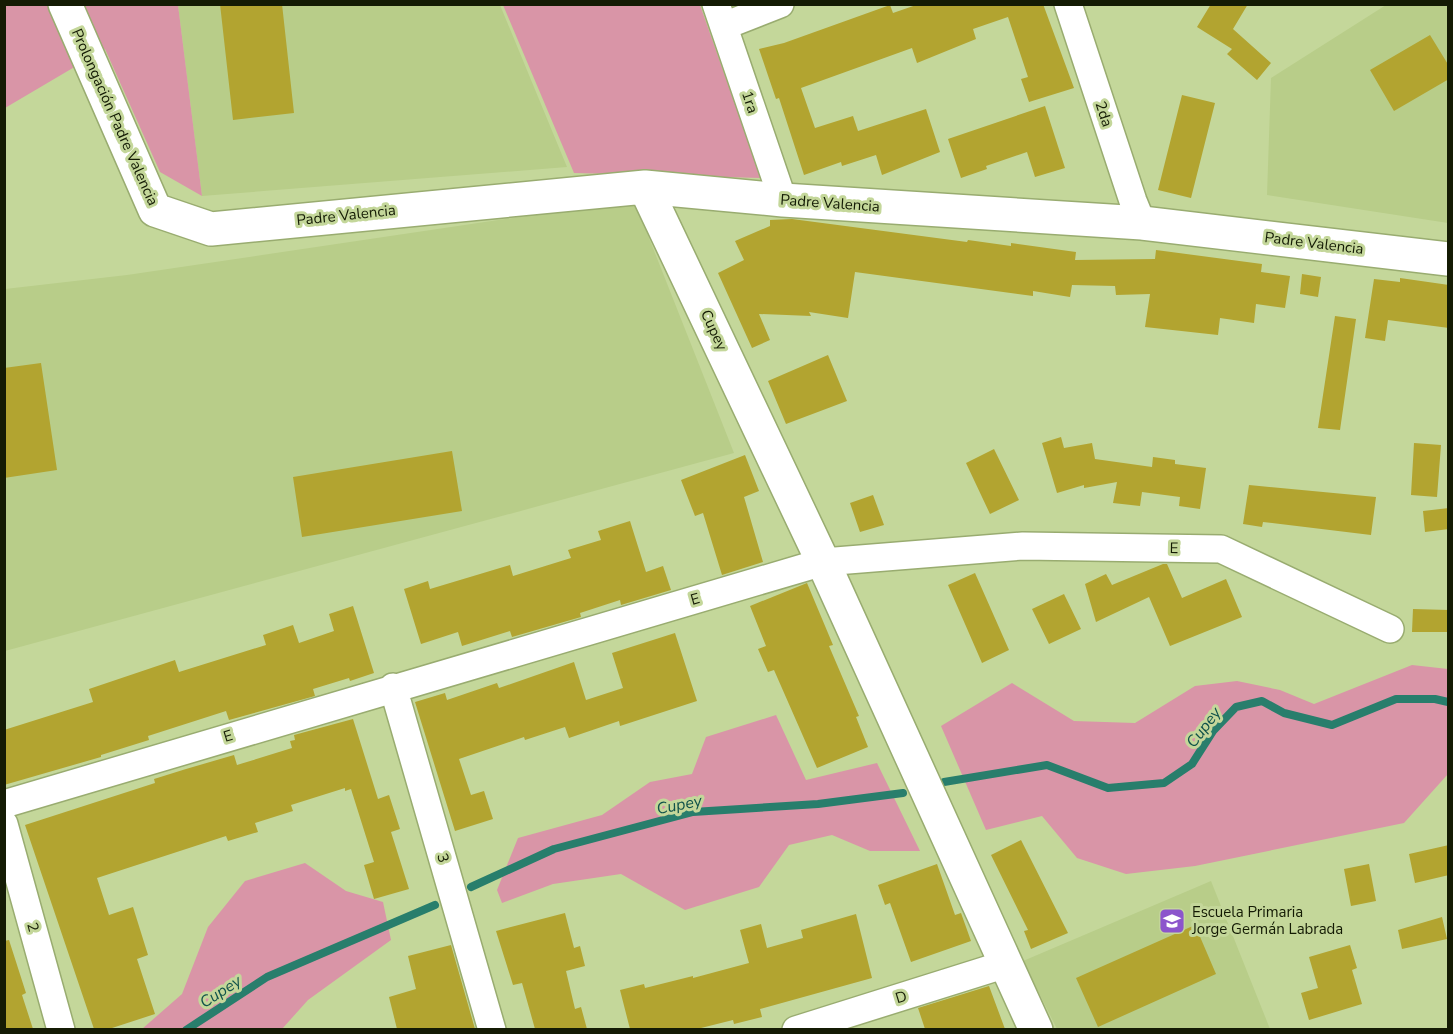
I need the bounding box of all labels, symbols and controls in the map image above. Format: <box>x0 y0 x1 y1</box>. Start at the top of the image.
street label: Prolongación Padre Valencia <box>67 25 163 209</box>
street label: 1ra <box>737 88 763 116</box>
street label: 2da <box>1091 99 1117 129</box>
street label: Padre Valencia <box>780 190 880 216</box>
street label: Padre Valencia <box>295 200 397 230</box>
street label: Padre Valencia <box>1263 227 1365 259</box>
street label: Cupey <box>696 306 732 354</box>
street label: E <box>1169 538 1179 558</box>
street label: E <box>688 588 702 610</box>
water label: Cupey <box>1181 702 1227 752</box>
street label: E <box>221 725 235 747</box>
water label: Cupey <box>655 790 704 820</box>
street label: 3 <box>432 851 454 865</box>
place label: Escuela Primaria Jorge Germán Labrada <box>1191 902 1343 939</box>
school or university icon: Escuela Primaria Jorge Germán Labrada <box>1157 906 1187 936</box>
street label: 2 <box>22 920 44 934</box>
water label: Cupey <box>195 970 246 1013</box>
street label: D <box>893 986 909 1008</box>

